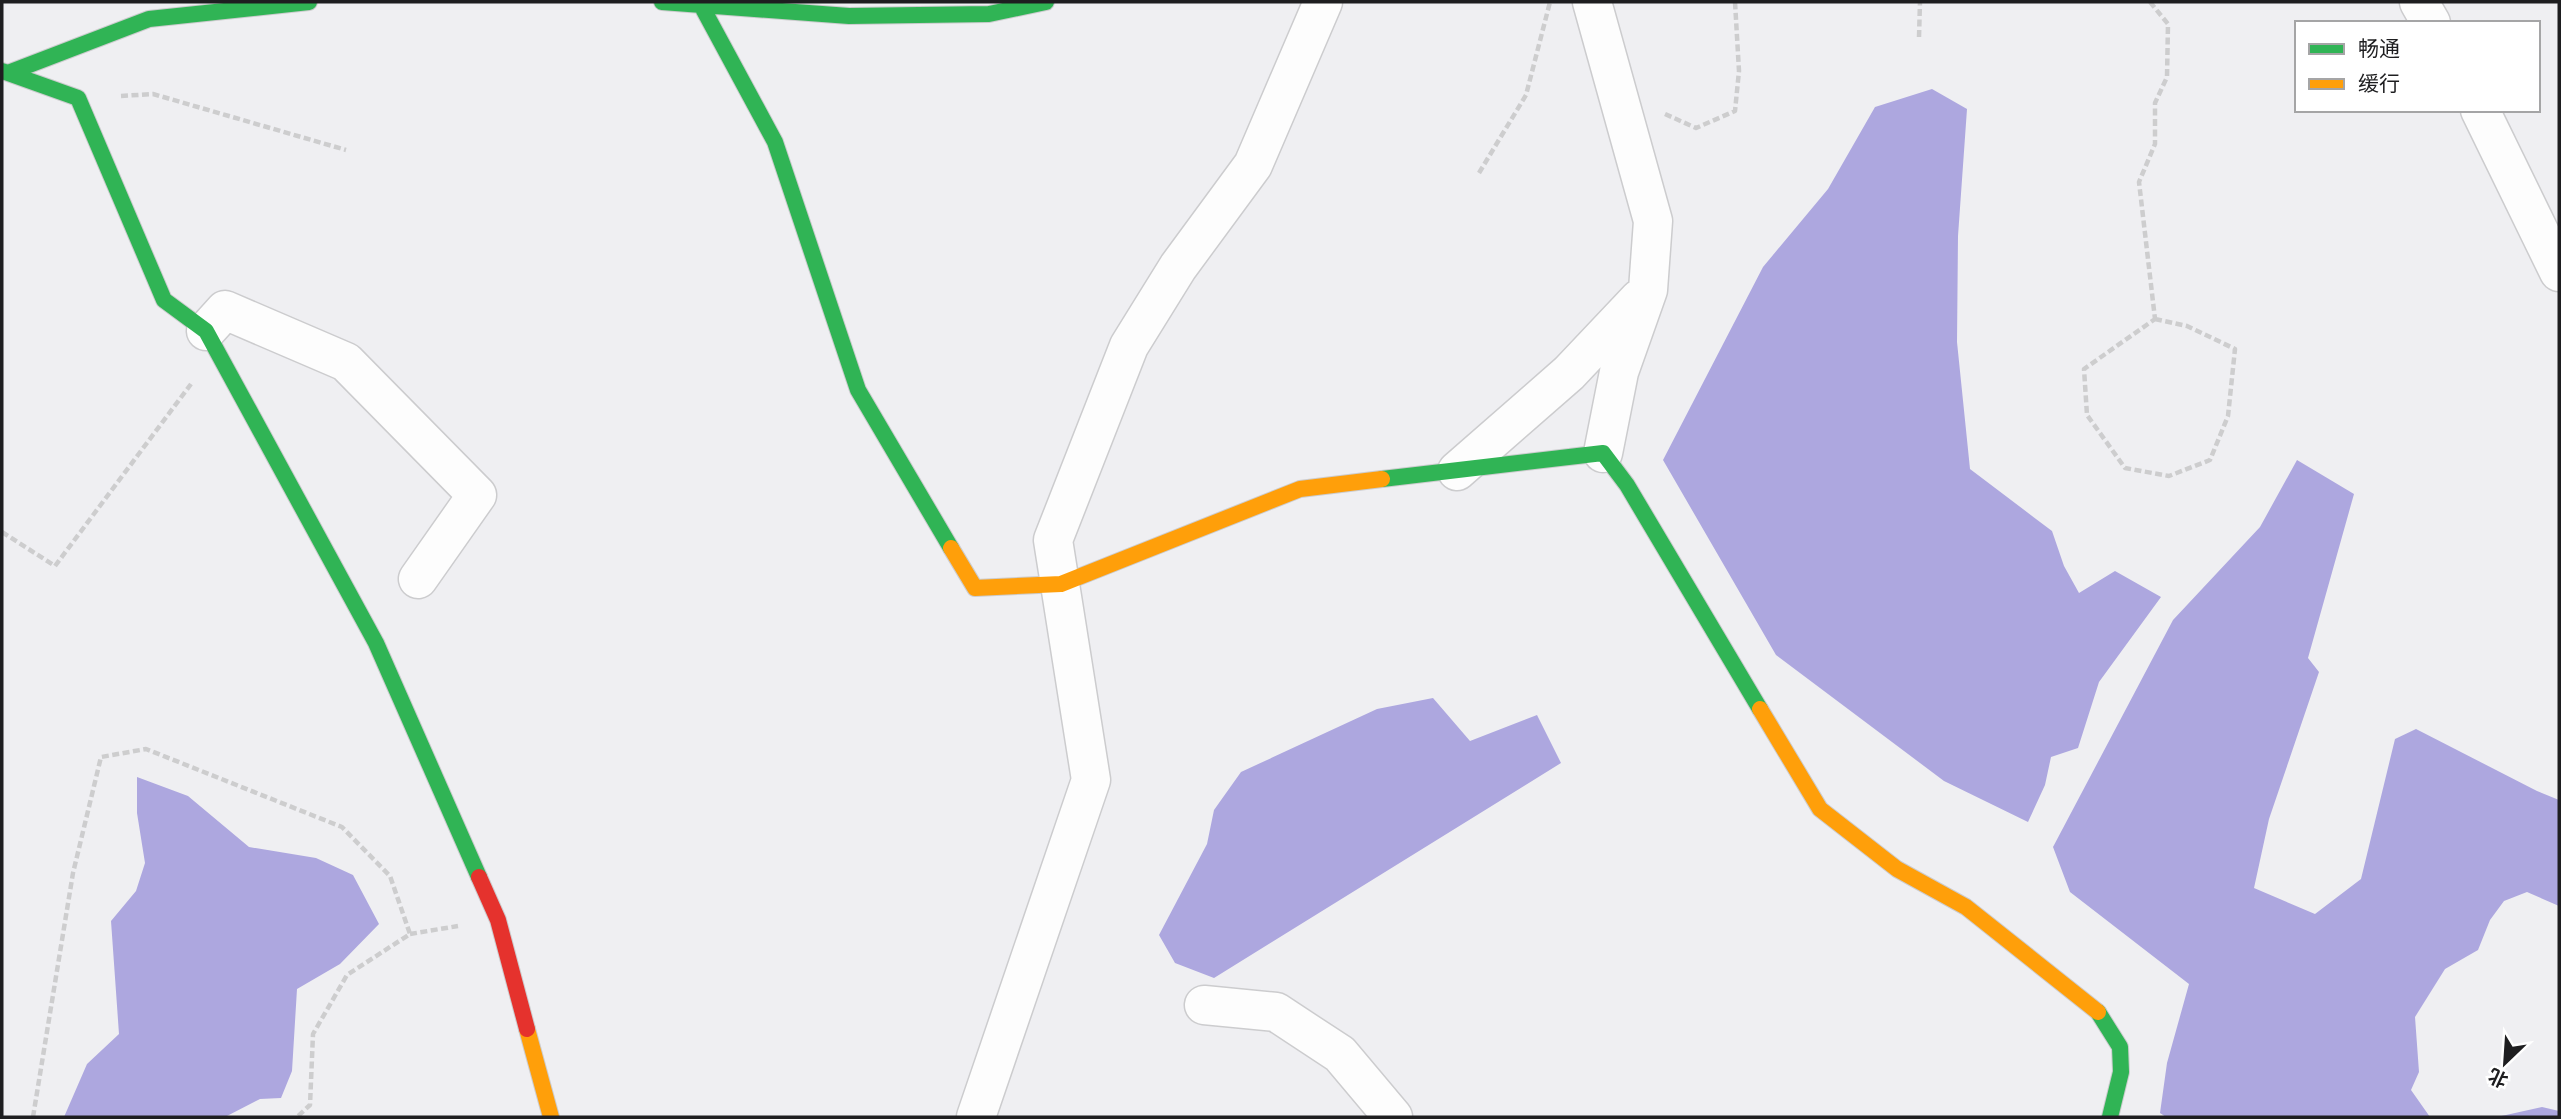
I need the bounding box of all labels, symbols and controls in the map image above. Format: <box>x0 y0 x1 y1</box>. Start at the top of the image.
legend <box>2295 21 2540 112</box>
text: 畅通 <box>2358 33 2400 61</box>
text: 缓行 <box>2358 68 2400 96</box>
north arrow <box>2470 1028 2540 1098</box>
text: 北 <box>2483 1064 2512 1095</box>

